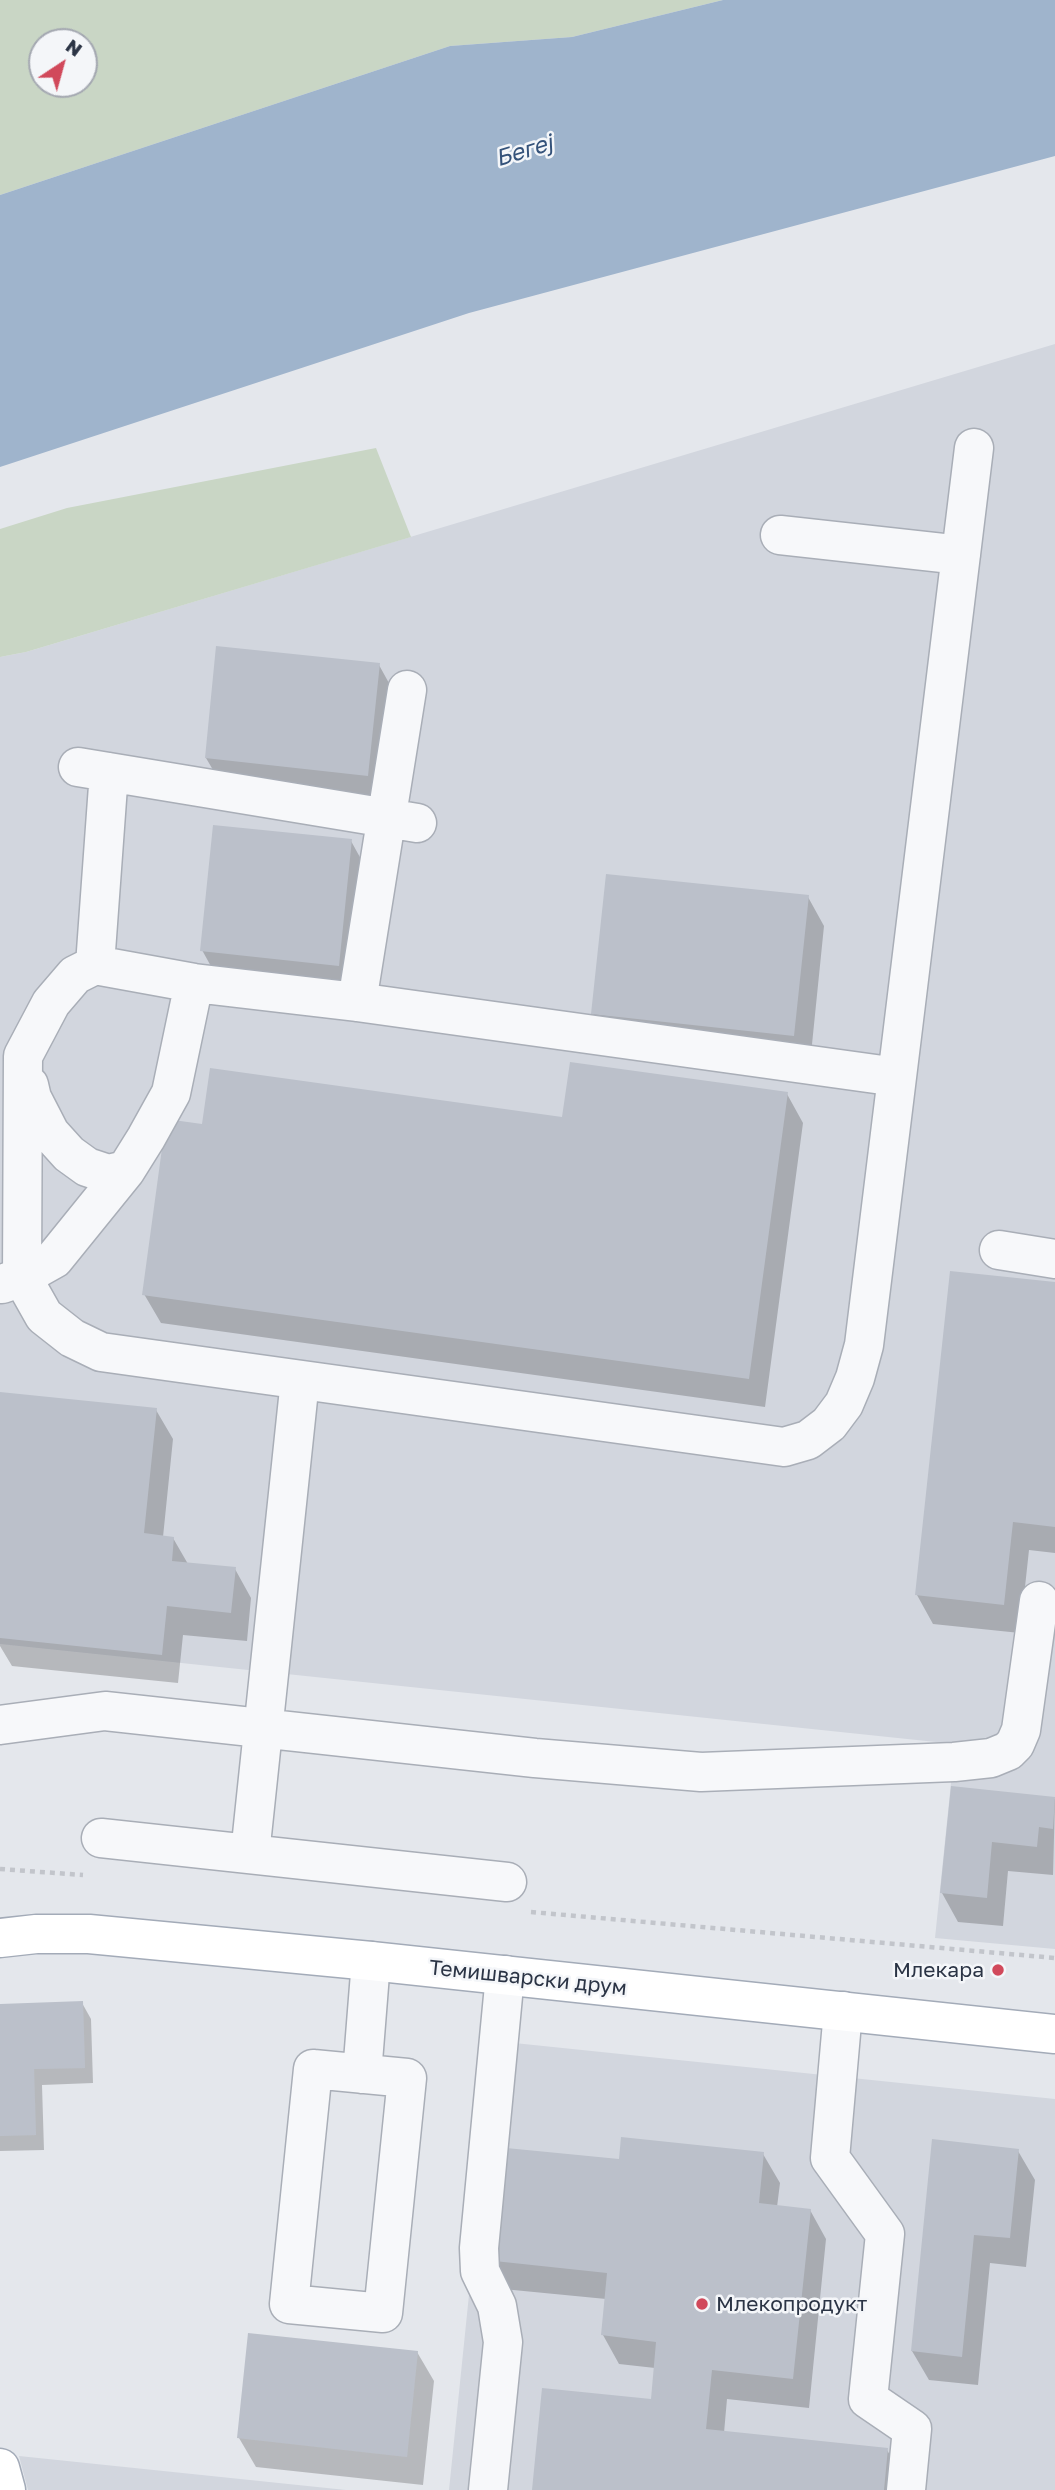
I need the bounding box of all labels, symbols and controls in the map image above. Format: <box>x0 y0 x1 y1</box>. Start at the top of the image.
north arrow <box>28 28 98 98</box>
text: N <box>62 34 87 61</box>
water label: Бегеј <box>492 129 556 173</box>
street label: Темишварски друм <box>428 1955 628 2001</box>
place label: Млекара <box>893 1957 984 1983</box>
marker: Млекара <box>990 1962 1006 1978</box>
place label: Млекопродукт <box>716 2291 867 2317</box>
marker: Млекопродукт <box>694 2296 710 2312</box>

